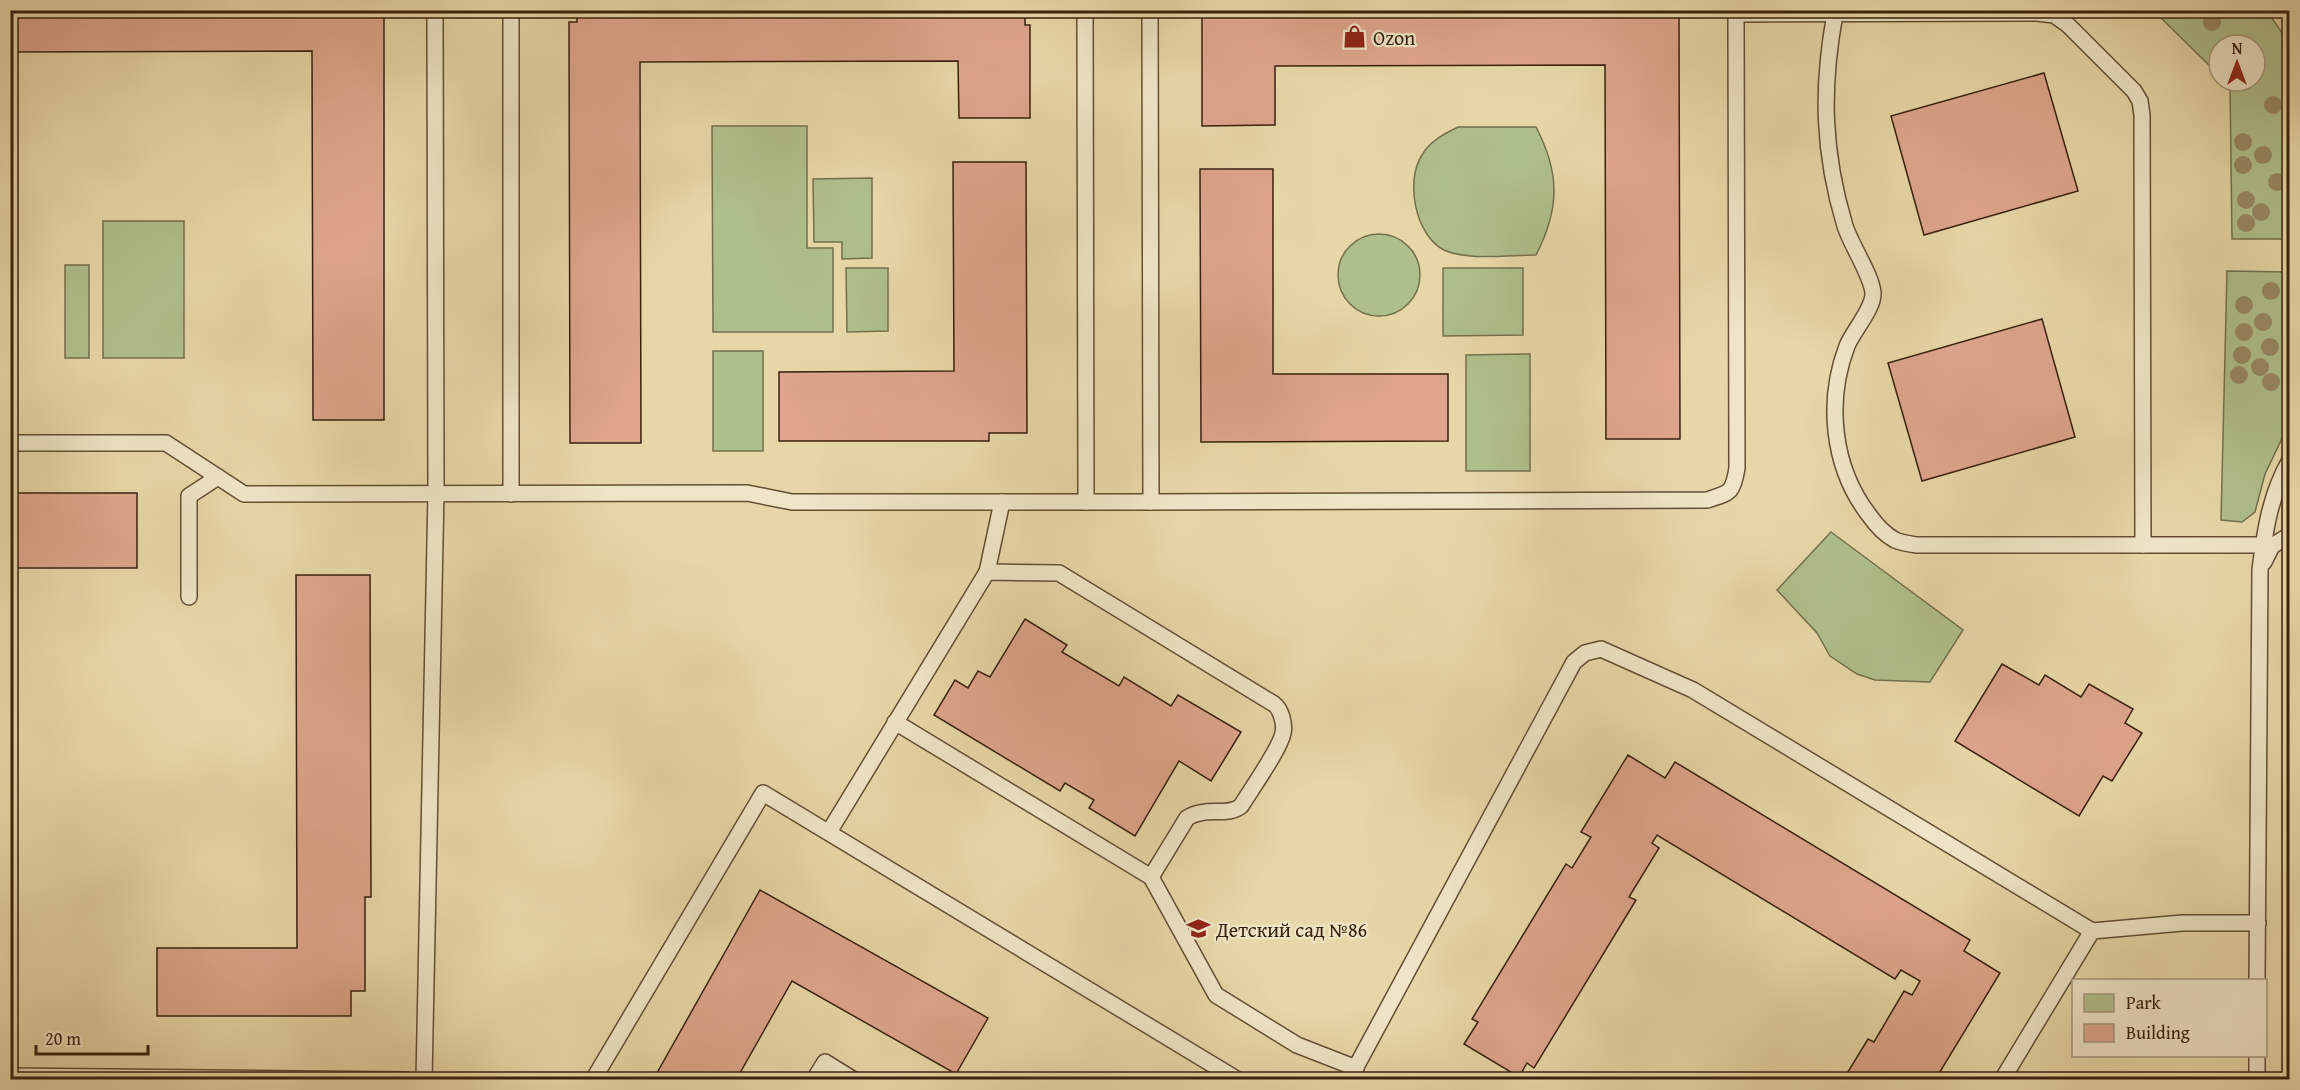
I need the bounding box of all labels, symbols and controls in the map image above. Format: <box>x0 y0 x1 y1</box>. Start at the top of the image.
place label: Ozon <box>1373 23 1415 52</box>
shop icon: Ozon <box>1342 24 1368 50</box>
north arrow <box>2207 33 2267 93</box>
text: N <box>2232 36 2243 60</box>
place label: Детский сад №86 <box>1215 915 1367 944</box>
school or university icon: Детский сад №86 <box>1185 916 1211 942</box>
legend <box>2072 979 2267 1057</box>
text: Park <box>2126 989 2162 1016</box>
scale bar <box>36 1018 148 1056</box>
text: Building <box>2126 1019 2190 1046</box>
text: 20 m <box>45 1025 81 1052</box>

